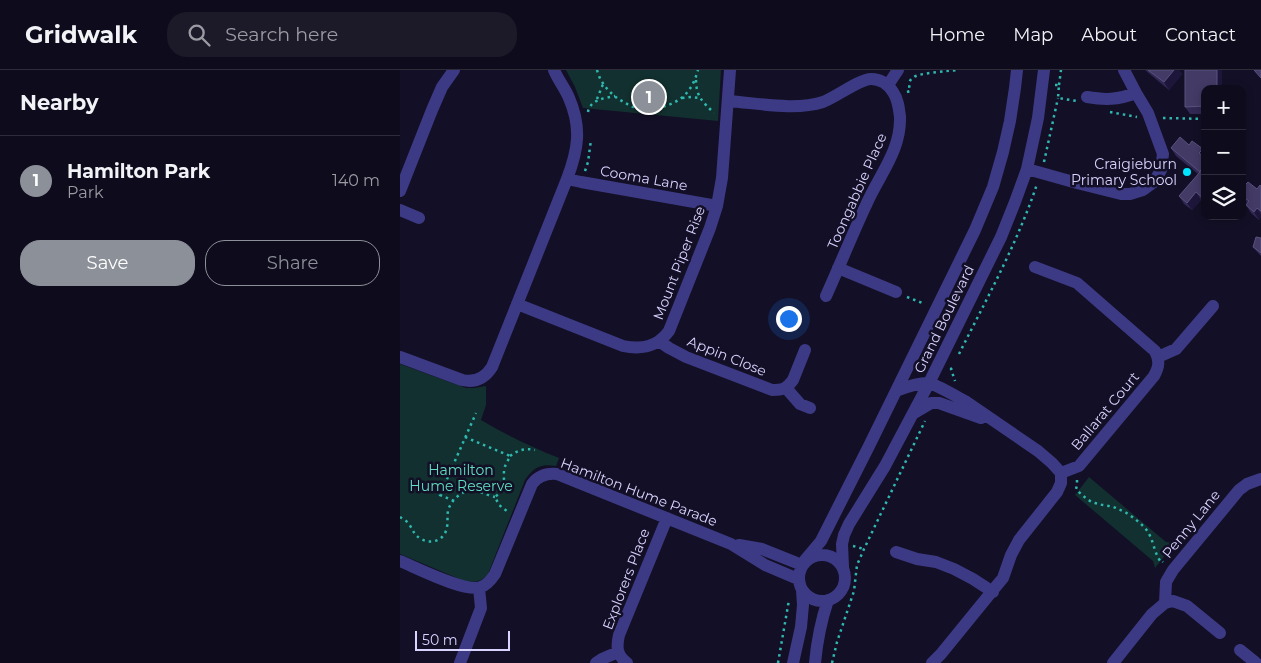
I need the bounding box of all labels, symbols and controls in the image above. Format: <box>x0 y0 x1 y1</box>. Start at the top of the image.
search box <box>167 12 517 57</box>
text: Gridwalk <box>25 20 137 49</box>
icon: search <box>185 21 213 49</box>
text: Search here <box>225 23 338 46</box>
text: Home <box>929 24 985 46</box>
text: Map <box>1013 24 1053 46</box>
text: About <box>1081 24 1137 46</box>
text: Contact <box>1165 24 1236 46</box>
pin: 1 <box>633 78 665 116</box>
map controls <box>1201 85 1246 220</box>
button: + <box>1201 85 1246 130</box>
text: Nearby <box>20 90 99 115</box>
street label: Toongabbie Place <box>823 130 891 252</box>
button: − <box>1201 130 1246 175</box>
place label: Craigieburn Primary School <box>1071 155 1177 189</box>
text: Hamilton Park <box>67 160 210 183</box>
street label: Cooma Lane <box>599 161 689 195</box>
marker: Craigieburn Primary School <box>1181 166 1193 178</box>
text: 1 <box>33 171 39 190</box>
text: 140 m <box>332 171 380 190</box>
button: layers <box>1201 175 1246 220</box>
text: Park <box>67 183 104 202</box>
street label: Mount Piper Rise <box>649 203 709 323</box>
button: Save <box>20 240 195 286</box>
button: Share <box>205 240 380 286</box>
street label: Grand Boulevard <box>910 262 978 376</box>
your location <box>776 306 802 332</box>
street label: Appin Close <box>685 332 769 380</box>
street label: Ballarat Court <box>1067 368 1143 454</box>
street label: Hamilton Hume Parade <box>558 454 720 530</box>
park label: Hamilton Hume Reserve <box>409 461 513 495</box>
street label: Penny Lane <box>1158 486 1224 562</box>
street label: Explorers Place <box>598 526 654 632</box>
scale bar <box>415 628 510 651</box>
text: 50 m <box>422 631 458 649</box>

